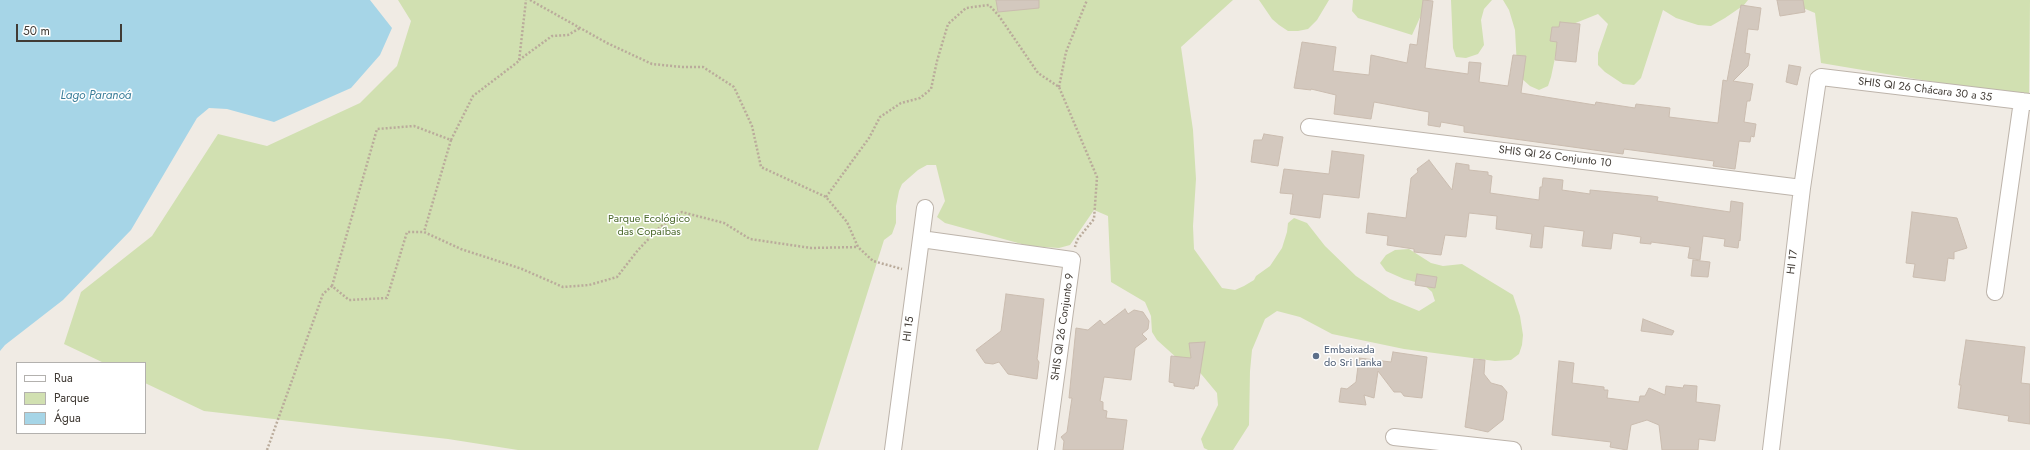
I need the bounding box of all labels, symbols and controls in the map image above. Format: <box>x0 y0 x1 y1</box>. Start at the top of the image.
scale bar <box>18 16 124 42</box>
text: 50 m <box>23 22 50 40</box>
street label: SHIS QI 26 Chácara 30 a 35 <box>1857 75 1993 105</box>
water label: Lago Paranoá <box>61 89 131 103</box>
street label: SHIS QI 26 Conjunto 10 <box>1498 144 1612 170</box>
park label: Parque Ecológico das Copaíbas <box>608 212 690 238</box>
street label: HI 17 <box>1785 249 1801 275</box>
street label: SHIS QI 26 Conjunto 9 <box>1049 272 1077 382</box>
street label: HI 15 <box>901 316 917 342</box>
place label: Embaixada do Sri Lanka <box>1324 343 1382 369</box>
marker: Embaixada do Sri Lanka <box>1311 351 1321 361</box>
legend <box>16 362 146 434</box>
text: Rua <box>54 369 73 387</box>
text: Parque <box>54 389 89 407</box>
text: Água <box>54 409 81 427</box>

